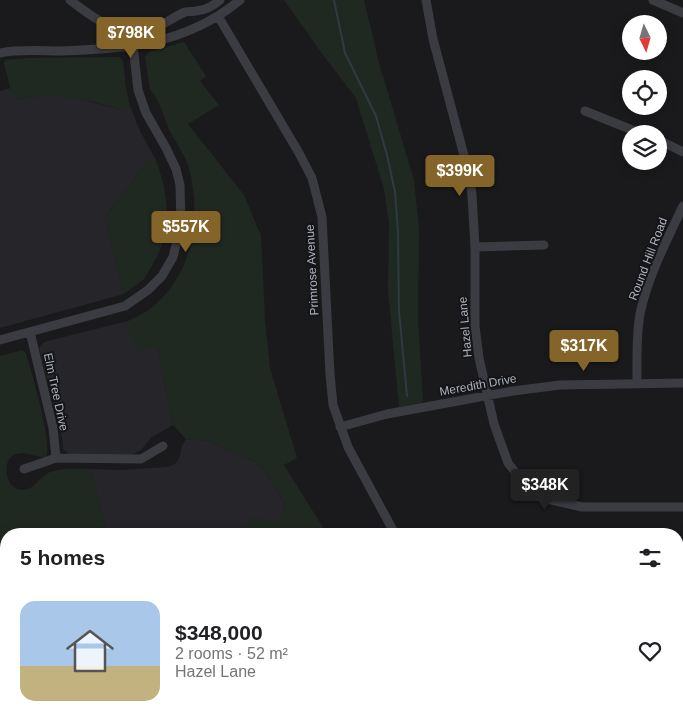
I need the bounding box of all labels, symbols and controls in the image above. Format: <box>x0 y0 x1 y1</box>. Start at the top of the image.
north arrow <box>622 15 668 60</box>
map controls <box>622 15 667 170</box>
pin: $798K <box>96 17 166 59</box>
text: $798K <box>107 24 155 41</box>
button: locate <box>622 70 667 115</box>
button: layers <box>622 125 667 170</box>
pin: $399K <box>425 154 495 197</box>
text: $399K <box>436 162 484 179</box>
pin: $557K <box>151 210 221 253</box>
street label: Round Hill Road <box>626 216 670 302</box>
text: $557K <box>162 218 210 235</box>
street label: Primrose Avenue <box>303 224 321 316</box>
street label: Hazel Lane <box>455 296 475 358</box>
pin: $317K <box>549 330 619 372</box>
text: $317K <box>560 337 608 354</box>
street label: Elm Tree Drive <box>41 352 71 433</box>
street label: Meredith Drive <box>438 371 518 399</box>
pin: $348K <box>510 468 580 511</box>
text: $348K <box>521 476 569 493</box>
icon: filters <box>636 544 664 572</box>
text: 5 homes <box>20 546 105 569</box>
icon: home <box>60 621 120 681</box>
text: $348,000 <box>175 621 263 644</box>
icon: heart <box>636 637 664 665</box>
text: 2 rooms · 52 m² <box>175 645 288 662</box>
text: Hazel Lane <box>175 663 256 680</box>

